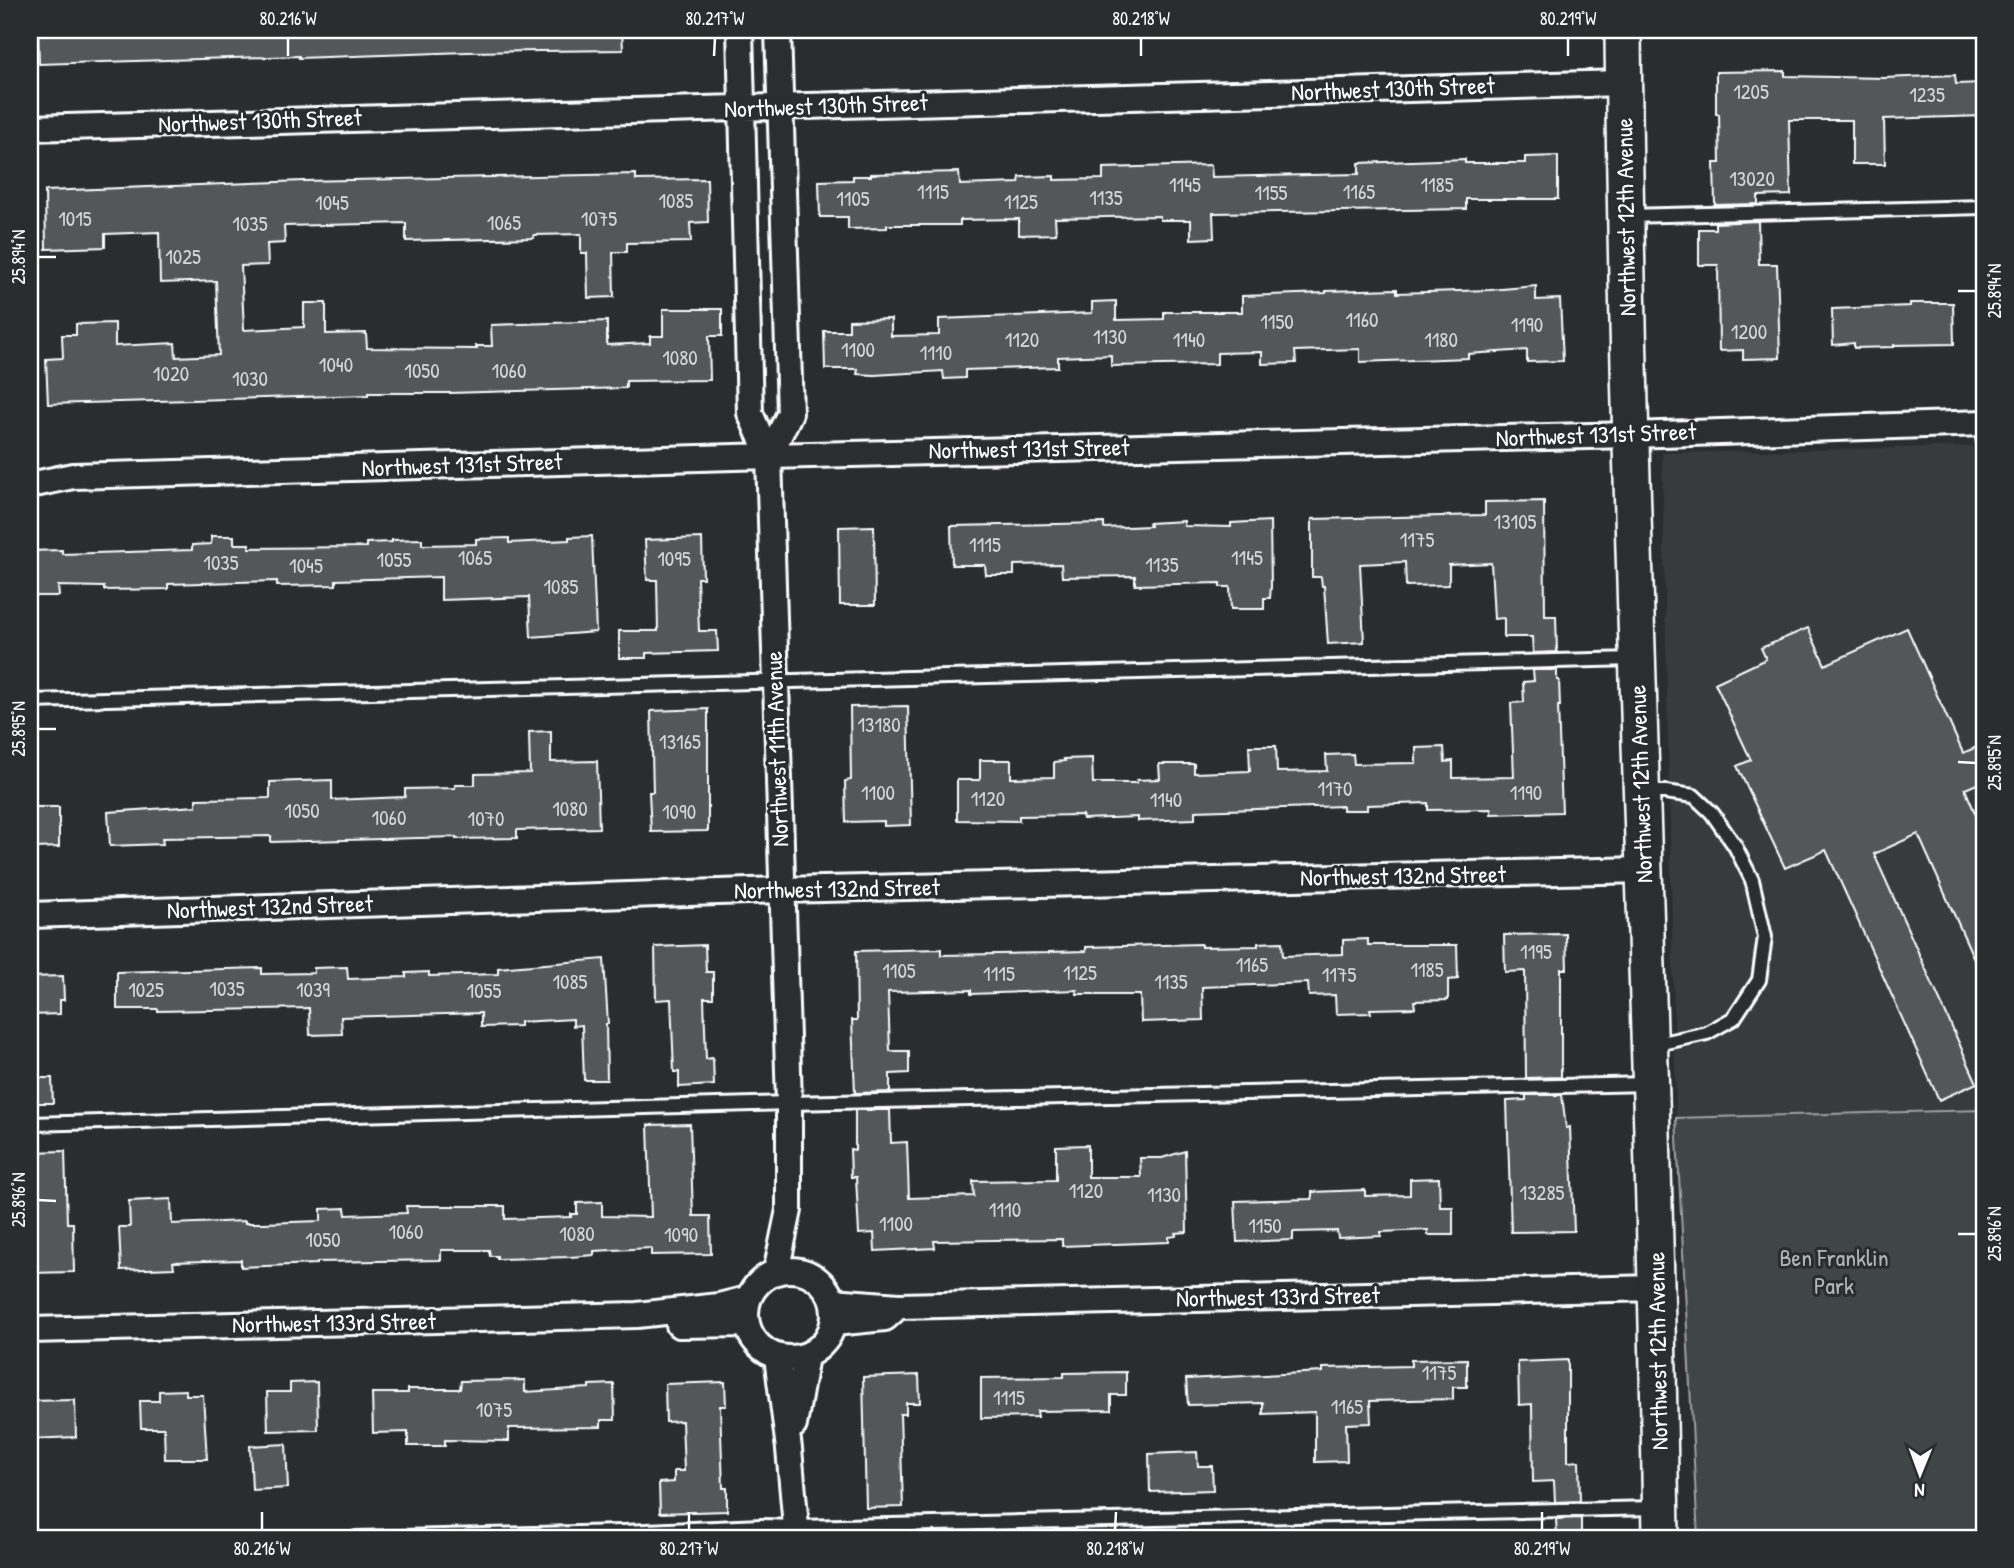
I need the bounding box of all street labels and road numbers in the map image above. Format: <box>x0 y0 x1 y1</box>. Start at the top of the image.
street label: Northwest 130th Street <box>1291 68 1496 108</box>
street label: Northwest 130th Street <box>724 85 929 125</box>
street label: Northwest 130th Street <box>158 100 363 140</box>
street label: Northwest 12th Avenue <box>1607 117 1643 316</box>
street label: Northwest 131st Street <box>1495 414 1698 453</box>
street label: Northwest 131st Street <box>928 430 1130 466</box>
street label: Northwest 131st Street <box>361 444 564 483</box>
street label: Northwest 11th Avenue <box>757 650 795 847</box>
street label: Northwest 12th Avenue <box>1621 684 1659 884</box>
street label: Northwest 132nd Street <box>1300 857 1507 893</box>
street label: Northwest 132nd Street <box>734 870 941 906</box>
street label: Northwest 132nd Street <box>166 886 374 926</box>
street label: Northwest 12th Avenue <box>1639 1251 1675 1450</box>
street label: Northwest 133rd Street <box>1176 1278 1381 1314</box>
street label: Northwest 133rd Street <box>232 1304 437 1340</box>

